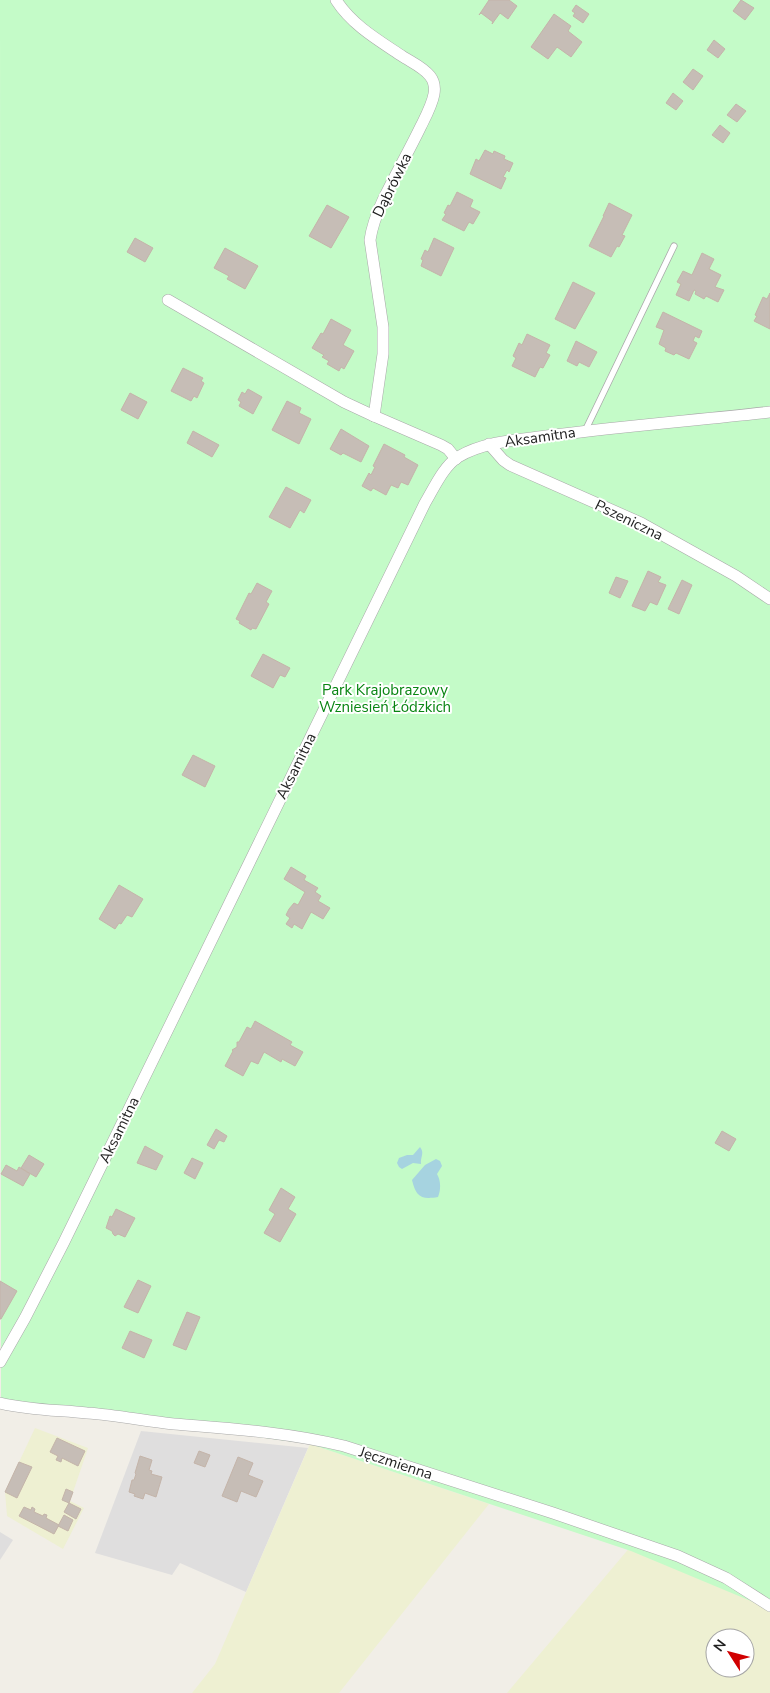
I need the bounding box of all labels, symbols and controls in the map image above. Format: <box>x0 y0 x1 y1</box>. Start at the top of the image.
street label: Dąbrówka <box>368 149 416 221</box>
street label: Aksamitna <box>503 422 577 452</box>
street label: Pszeniczna <box>592 495 666 545</box>
park label: Park Krajobrazowy Wzniesień Łódzkich <box>319 680 451 717</box>
street label: Aksamitna <box>271 729 321 803</box>
street label: Aksamitna <box>94 1093 144 1167</box>
street label: Jęczmienna <box>356 1441 435 1484</box>
north arrow <box>705 1628 755 1678</box>
text: N <box>709 1636 731 1655</box>

